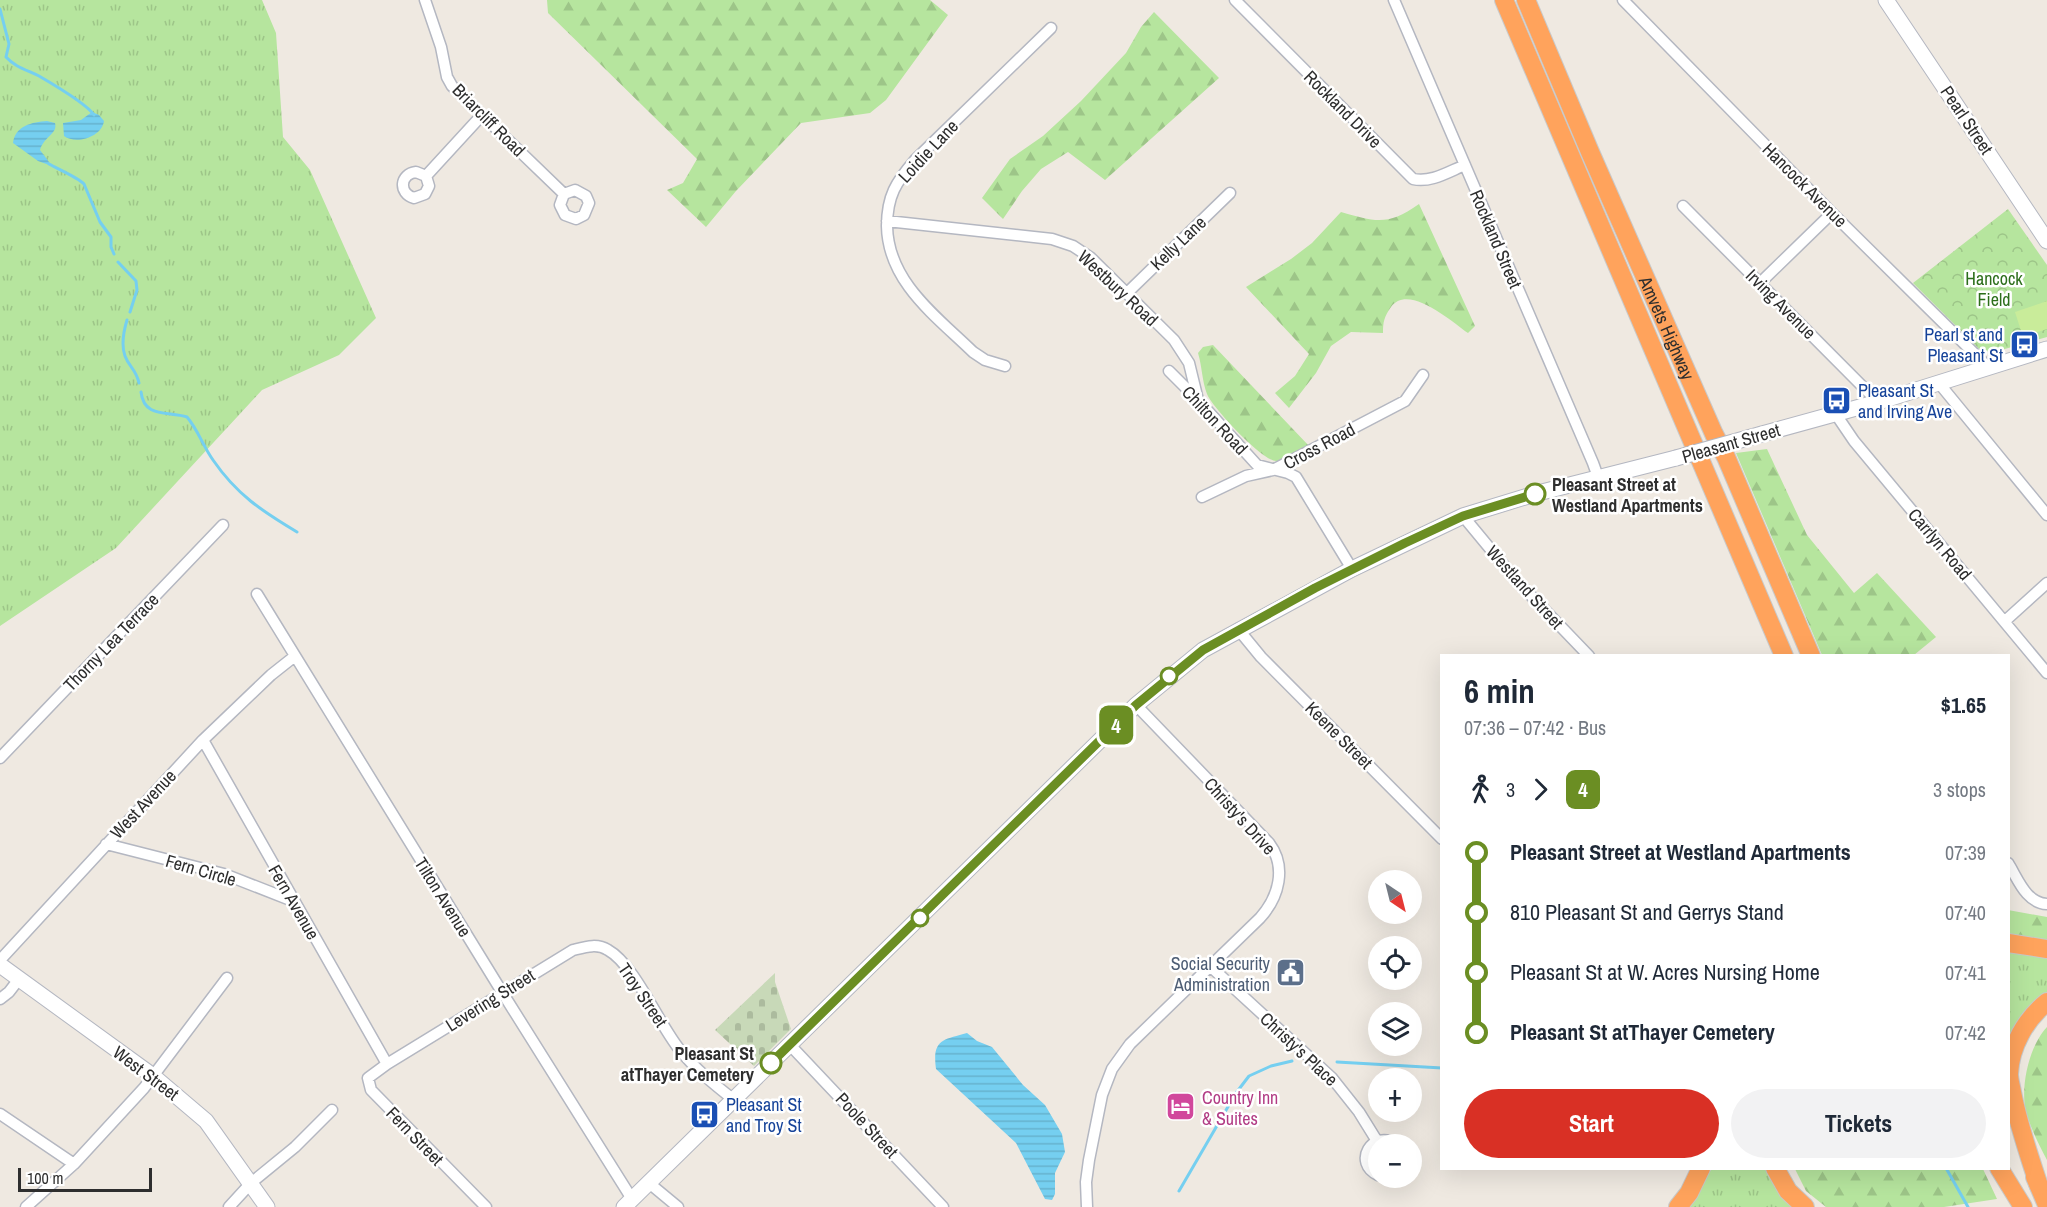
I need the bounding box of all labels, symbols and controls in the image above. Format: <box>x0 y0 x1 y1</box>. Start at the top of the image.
street label: Rockland Drive <box>1298 64 1388 154</box>
street label: Briarcliff Road <box>447 78 531 162</box>
street label: Pearl Street <box>1935 81 1999 159</box>
street label: Loidie Lane <box>892 114 964 188</box>
street label: Hancock Avenue <box>1757 137 1853 233</box>
street label: Rockland Street <box>1464 186 1528 292</box>
street label: Kelly Lane <box>1145 210 1211 276</box>
street label: Westbury Road <box>1072 244 1164 332</box>
street label: Irving Avenue <box>1740 263 1822 345</box>
park label: Hancock Field <box>1965 266 2023 312</box>
street label: Amvets Highway <box>1633 271 1701 384</box>
place label: Pearl st and Pleasant St <box>1924 322 2003 368</box>
bus stop icon: Pearl st and Pleasant St <box>2008 328 2040 360</box>
place label: Pleasant St and Irving Ave <box>1858 378 1952 424</box>
street label: Chilton Road <box>1176 380 1254 460</box>
bus stop icon: Pleasant St and Irving Ave <box>1821 384 1853 416</box>
street label: Cross Road <box>1279 417 1359 475</box>
street label: Pleasant Street <box>1679 417 1783 469</box>
place label: Pleasant Street at Westland Apartments <box>1552 472 1703 518</box>
marker: Pleasant Street at Westland Apartments <box>1524 483 1546 505</box>
street label: Carrlyn Road <box>1902 503 1978 585</box>
street label: Westland Street <box>1481 540 1569 634</box>
street label: Thorny Lea Terrace <box>58 587 164 697</box>
unlabelled marker <box>1160 667 1178 685</box>
text: 6 min <box>1464 669 1535 713</box>
text: $1.65 <box>1941 690 1986 720</box>
street label: Keene Street <box>1300 696 1378 774</box>
line badge: 4 <box>1096 706 1136 744</box>
text: 4 <box>1111 711 1121 740</box>
text: 07:36 – 07:42 · Bus <box>1464 714 1606 741</box>
street label: West Avenue <box>104 764 182 844</box>
street label: Christy's Drive <box>1198 772 1282 860</box>
icon: walk <box>1464 773 1497 806</box>
icon: forward <box>1524 773 1557 806</box>
text: 4 <box>1578 775 1588 804</box>
text: 3 <box>1506 776 1515 803</box>
text: 3 stops <box>1933 776 1986 803</box>
text: Pleasant Street at Westland Apartments <box>1510 837 1851 867</box>
text: 07:39 <box>1945 839 1986 866</box>
street label: Fern Circle <box>163 848 239 892</box>
street label: Tilton Avenue <box>409 852 477 942</box>
street label: Fern Avenue <box>262 860 326 944</box>
north arrow <box>1368 870 1422 924</box>
map controls <box>1368 870 1422 1188</box>
text: 810 Pleasant St and Gerrys Stand <box>1510 897 1784 927</box>
text: 07:40 <box>1945 899 1986 926</box>
unlabelled marker <box>911 909 929 927</box>
button: locate <box>1368 936 1422 990</box>
place label: Social Security Administration <box>1171 951 1271 997</box>
public building icon: Social Security Administration <box>1275 957 1307 989</box>
text: Pleasant St at W. Acres Nursing Home <box>1510 957 1820 987</box>
street label: Troy Street <box>612 958 674 1032</box>
text: 07:41 <box>1945 959 1986 986</box>
street label: Levering Street <box>441 963 539 1037</box>
button: layers <box>1368 1002 1422 1056</box>
street label: Christy's Place <box>1255 1006 1343 1092</box>
text: Pleasant St atThayer Cemetery <box>1510 1017 1775 1047</box>
text: 07:42 <box>1945 1019 1986 1046</box>
street label: West Street <box>108 1040 184 1106</box>
place label: Pleasant St atThayer Cemetery <box>621 1041 755 1087</box>
marker: Pleasant St atThayer Cemetery <box>760 1052 782 1074</box>
button: + <box>1368 1068 1422 1122</box>
place label: Country Inn & Suites <box>1202 1085 1278 1131</box>
street label: Poole Street <box>830 1087 904 1163</box>
button: Start <box>1464 1089 1719 1158</box>
button: Tickets <box>1731 1089 1986 1158</box>
hotel icon: Country Inn & Suites <box>1165 1091 1197 1123</box>
place label: Pleasant St and Troy St <box>726 1092 802 1138</box>
bus stop icon: Pleasant St and Troy St <box>689 1098 721 1130</box>
street label: Fern Street <box>381 1101 449 1171</box>
button: − <box>1368 1134 1422 1188</box>
scale bar <box>18 1165 152 1192</box>
text: 100 m <box>27 1167 63 1189</box>

